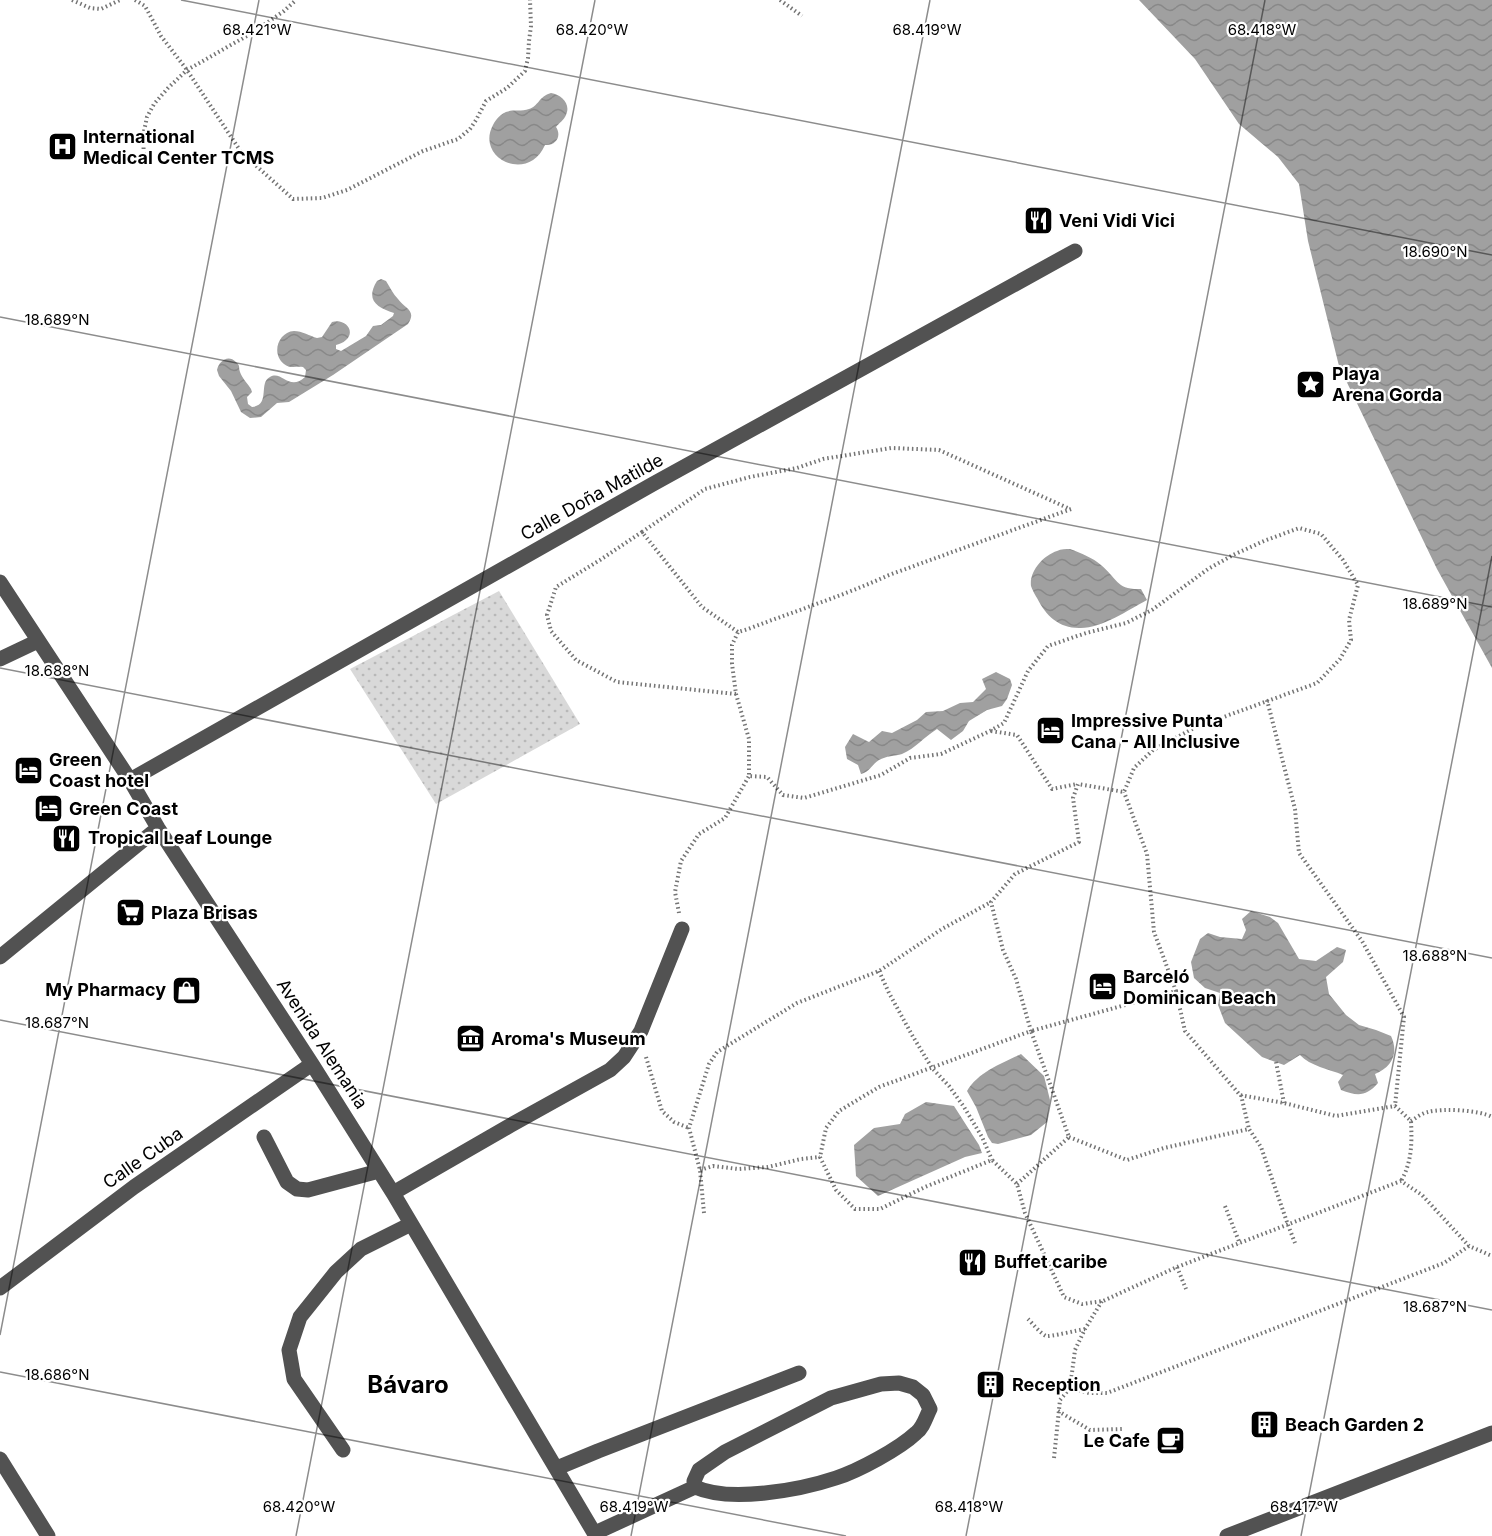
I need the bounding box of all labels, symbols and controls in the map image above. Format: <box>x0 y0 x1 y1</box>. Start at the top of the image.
text: 68.421°W <box>222 20 292 39</box>
text: 68.420°W <box>556 20 628 39</box>
text: 68.419°W <box>893 20 962 39</box>
text: 68.418°W <box>1228 20 1297 39</box>
place label: International Medical Center TCMS <box>83 126 275 168</box>
hospital icon: International Medical Center TCMS <box>46 131 78 163</box>
restaurant icon: Veni Vidi Vici <box>1022 205 1054 237</box>
place label: Veni Vidi Vici <box>1059 210 1175 231</box>
text: 18.690°N <box>1402 242 1468 261</box>
text: 18.689°N <box>24 310 90 329</box>
place label: Playa Arena Gorda <box>1332 363 1442 405</box>
place icon: Playa Arena Gorda <box>1295 368 1327 400</box>
street label: Calle Doña Matilde <box>517 449 667 544</box>
text: 18.689°N <box>1402 594 1468 613</box>
text: 18.688°N <box>25 661 89 680</box>
place label: Impressive Punta Cana - All Inclusive <box>1071 710 1240 752</box>
hotel icon: Impressive Punta Cana - All Inclusive <box>1034 715 1066 747</box>
place label: Green Coast hotel <box>49 749 149 791</box>
hotel icon: Green Coast hotel <box>12 754 44 786</box>
hotel icon: Green Coast <box>32 793 64 825</box>
place label: Green Coast <box>69 798 178 819</box>
restaurant icon: Tropical Leaf Lounge <box>51 822 83 854</box>
place label: Tropical Leaf Lounge <box>88 827 272 848</box>
supermarket icon: Plaza Brisas <box>114 897 146 929</box>
place label: Plaza Brisas <box>151 902 258 923</box>
text: 18.688°N <box>1403 946 1467 965</box>
place label: Barceló Dominican Beach <box>1123 966 1276 1008</box>
hotel icon: Barceló Dominican Beach <box>1086 971 1118 1003</box>
shop icon: My Pharmacy <box>171 974 203 1006</box>
street label: Avenida Alemania <box>273 975 372 1113</box>
place label: My Pharmacy <box>45 979 166 1000</box>
text: 18.687°N <box>25 1013 89 1032</box>
museum icon: Aroma's Museum <box>454 1023 486 1055</box>
place label: Aroma's Museum <box>491 1028 646 1049</box>
street label: Calle Cuba <box>99 1122 187 1193</box>
restaurant icon: Buffet caribe <box>957 1246 989 1278</box>
place label: Buffet caribe <box>994 1251 1108 1272</box>
text: 18.687°N <box>1403 1297 1467 1316</box>
text: 18.686°N <box>24 1365 90 1384</box>
building icon: Reception <box>975 1369 1007 1401</box>
district label: Bávaro <box>367 1370 449 1399</box>
place label: Reception <box>1012 1374 1101 1395</box>
building icon: Beach Garden 2 <box>1248 1409 1280 1441</box>
place label: Beach Garden 2 <box>1285 1414 1424 1435</box>
cafe icon: Le Cafe <box>1155 1425 1187 1457</box>
place label: Le Cafe <box>1084 1430 1150 1451</box>
text: 68.420°W <box>263 1497 335 1516</box>
text: 68.419°W <box>600 1497 669 1516</box>
text: 68.418°W <box>935 1497 1004 1516</box>
text: 68.417°W <box>1270 1497 1338 1516</box>

